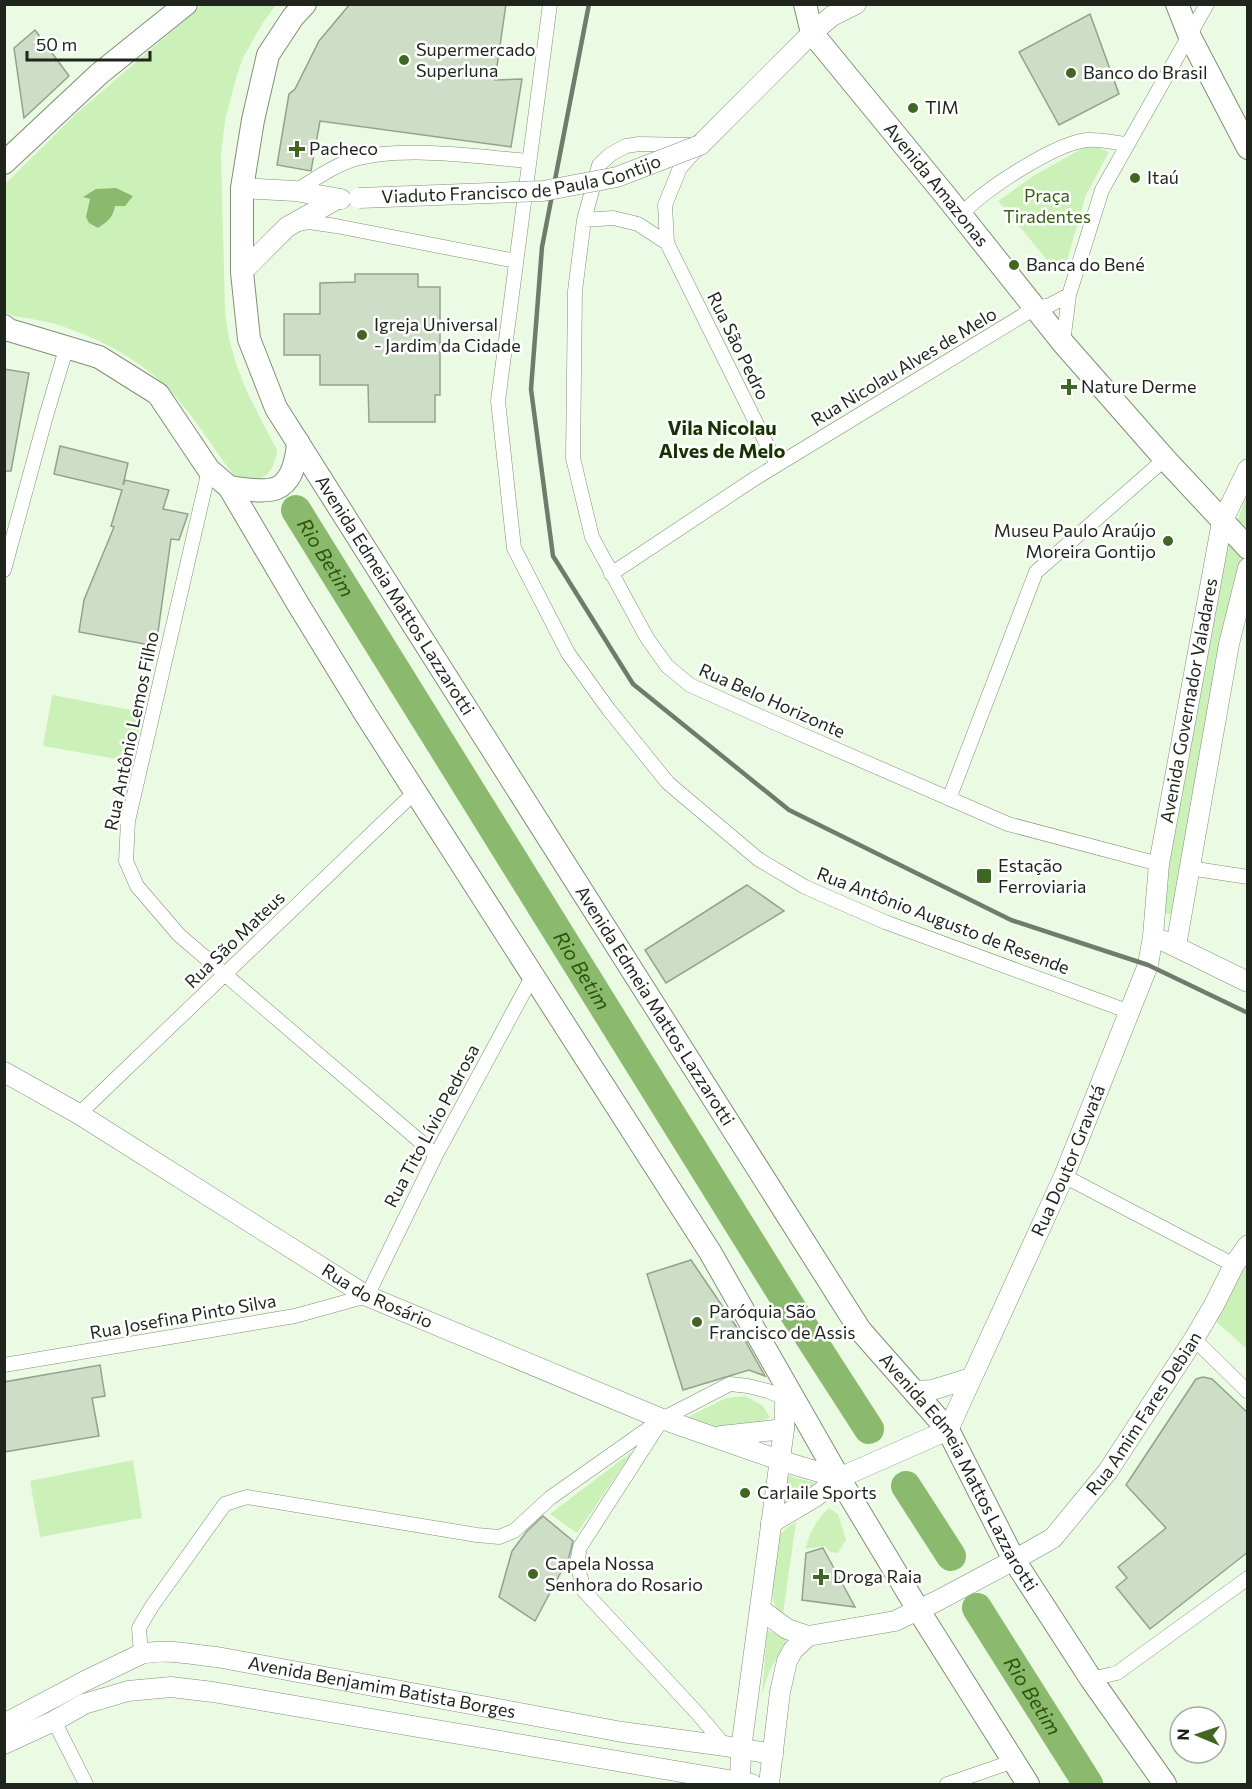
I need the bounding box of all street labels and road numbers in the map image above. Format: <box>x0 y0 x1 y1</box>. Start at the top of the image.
street label: Avenida Amazonas <box>880 118 994 251</box>
street label: Viaduto Francisco de Paula Gontijo <box>381 149 664 207</box>
street label: Rua São Pedro <box>703 288 775 403</box>
street label: Rua Nicolau Alves de Melo <box>807 302 1000 430</box>
street label: Avenida Edmeia Mattos Lazzarotti <box>311 471 480 719</box>
street label: Avenida Governador Valadares <box>1155 576 1221 825</box>
street label: Rua Antônio Lemos Filho <box>99 629 163 832</box>
street label: Rua Belo Horizonte <box>696 658 849 742</box>
street label: Rua Antônio Augusto de Resende <box>814 862 1073 978</box>
street label: Avenida Edmeia Mattos Lazzarotti <box>571 881 740 1129</box>
street label: Rua São Mateus <box>180 886 289 992</box>
street label: Rua Tito Lívio Pedrosa <box>379 1040 483 1211</box>
street label: Rua Doutor Gravatá <box>1026 1081 1109 1239</box>
street label: Rua do Rosário <box>318 1258 436 1332</box>
street label: Rua Josefina Pinto Silva <box>88 1289 278 1343</box>
street label: Rua Amim Fares Debian <box>1081 1328 1206 1499</box>
street label: Avenida Edmeia Mattos Lazzarotti <box>875 1348 1043 1595</box>
street label: Avenida Benjamim Batista Borges <box>246 1651 518 1722</box>

